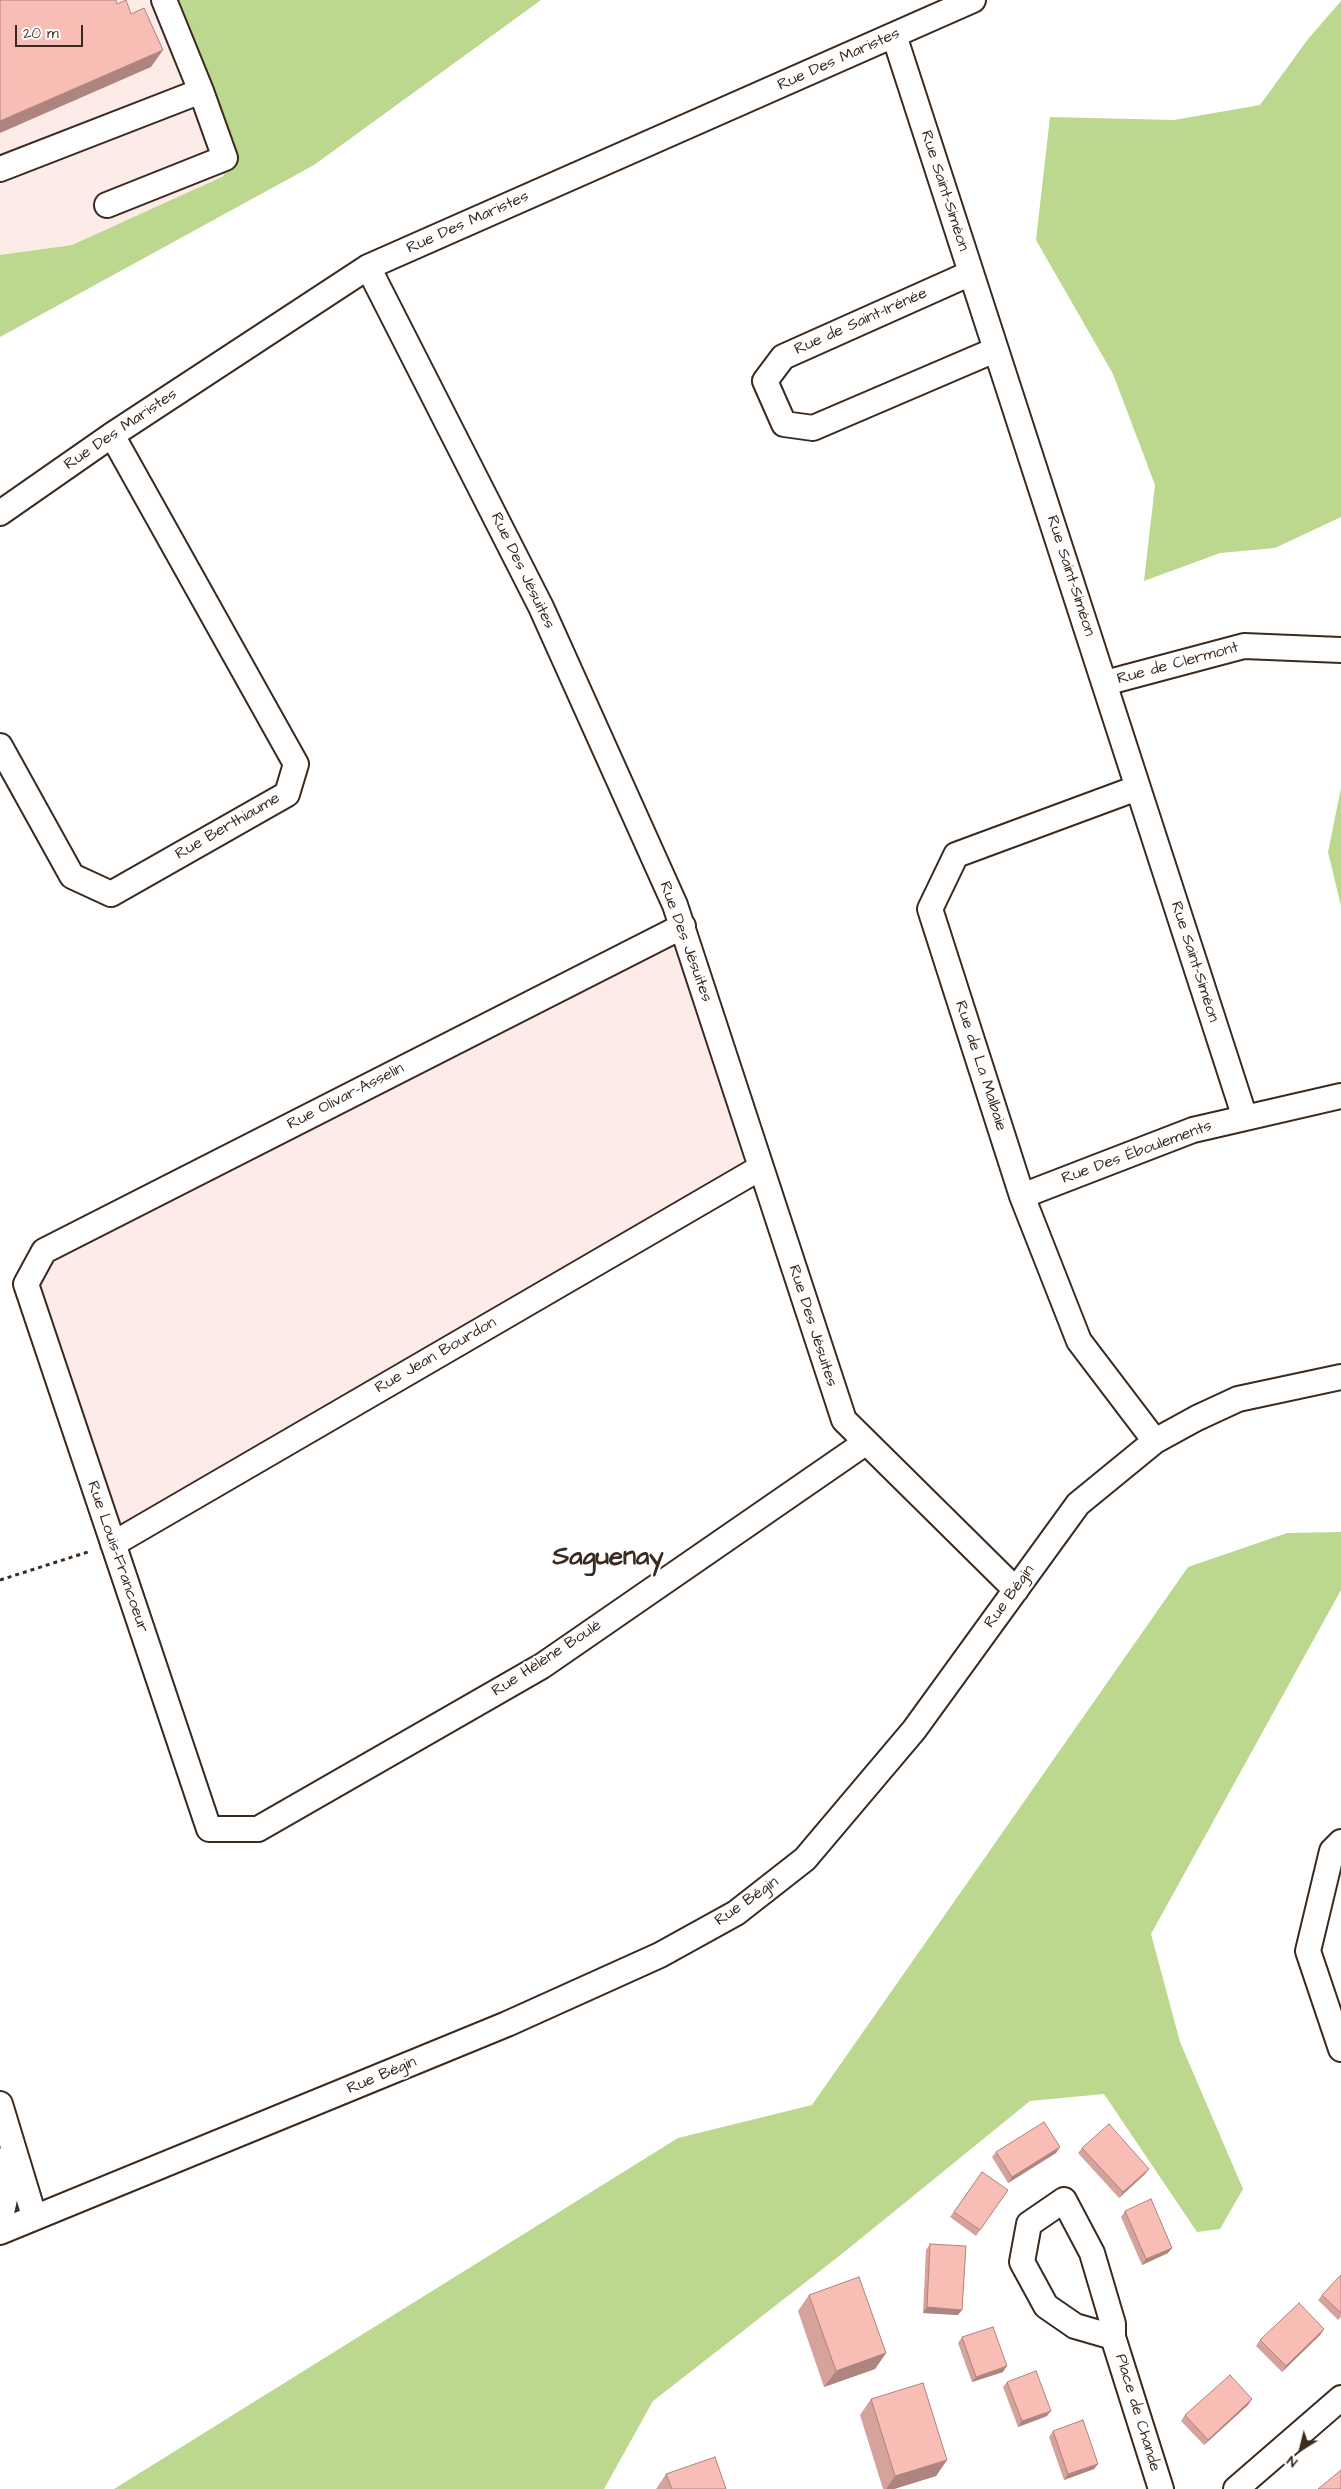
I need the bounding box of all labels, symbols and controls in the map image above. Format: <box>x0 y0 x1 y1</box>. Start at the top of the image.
scale bar <box>18 15 85 47</box>
text: 20 m <box>23 23 59 44</box>
street label: Rue Des Maristes <box>775 24 903 96</box>
street label: Rue Saint-Siméon <box>915 128 973 254</box>
street label: Rue Des Maristes <box>404 187 532 259</box>
street label: Rue de Saint-Irénée <box>792 284 930 360</box>
street label: Rue Des Maristes <box>61 385 181 475</box>
street label: Rue Des Jésuites <box>486 510 558 632</box>
street label: Rue Saint-Siméon <box>1041 513 1099 639</box>
street label: Rue de Clermont <box>1115 639 1241 689</box>
street label: Rue Berthiaume <box>172 789 284 865</box>
street label: Rue Des Jésuites <box>654 879 716 1005</box>
street label: Rue Saint-Siméon <box>1165 899 1223 1025</box>
street label: Rue de La Malbaie <box>950 999 1010 1133</box>
street label: Rue Olivar-Asselin <box>284 1059 408 1135</box>
street label: Rue Des Éboulements <box>1059 1117 1215 1189</box>
street label: Rue Des Jésuites <box>783 1263 841 1389</box>
street label: Rue Jean Bourdon <box>372 1313 500 1399</box>
street label: Rue Louis-Francoeur <box>82 1479 152 1635</box>
district label: Saguenay <box>552 1543 664 1575</box>
street label: Rue Bégin <box>981 1562 1039 1632</box>
street label: Rue Hélène Boulé <box>489 1616 605 1702</box>
street label: Rue Bégin <box>711 1873 783 1931</box>
street label: Rue Bégin <box>345 2053 419 2099</box>
street label: Place de Chande <box>1110 2352 1164 2474</box>
north arrow <box>1276 2424 1326 2474</box>
text: N <box>1283 2450 1302 2472</box>

